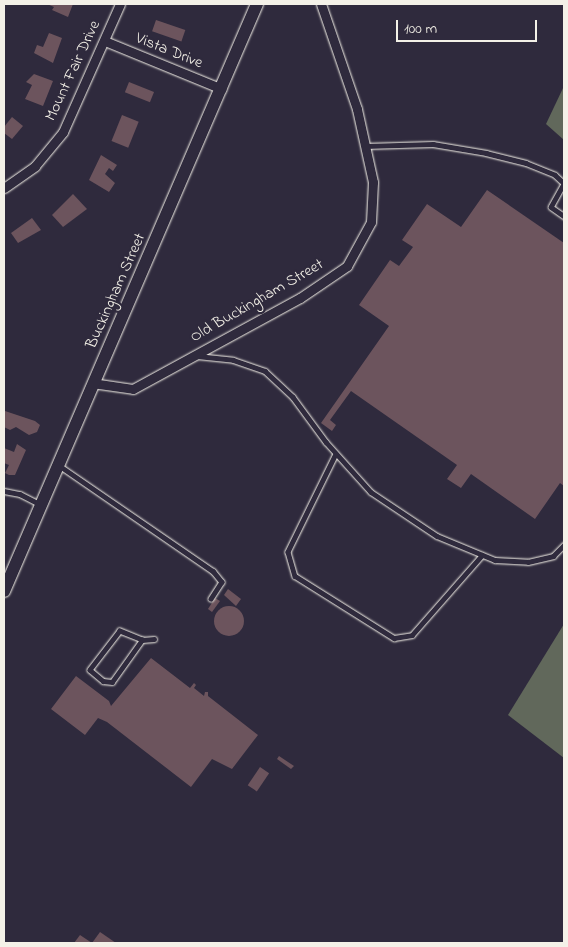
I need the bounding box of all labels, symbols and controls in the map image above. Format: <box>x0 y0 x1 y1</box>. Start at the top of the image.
scale bar <box>398 10 539 42</box>
street label: Mount Fair Drive <box>41 18 105 124</box>
text: 100 m <box>404 18 437 40</box>
street label: Vista Drive <box>133 29 205 73</box>
street label: Buckingham Street <box>82 230 150 352</box>
street label: Old Buckingham Street <box>187 255 327 347</box>

